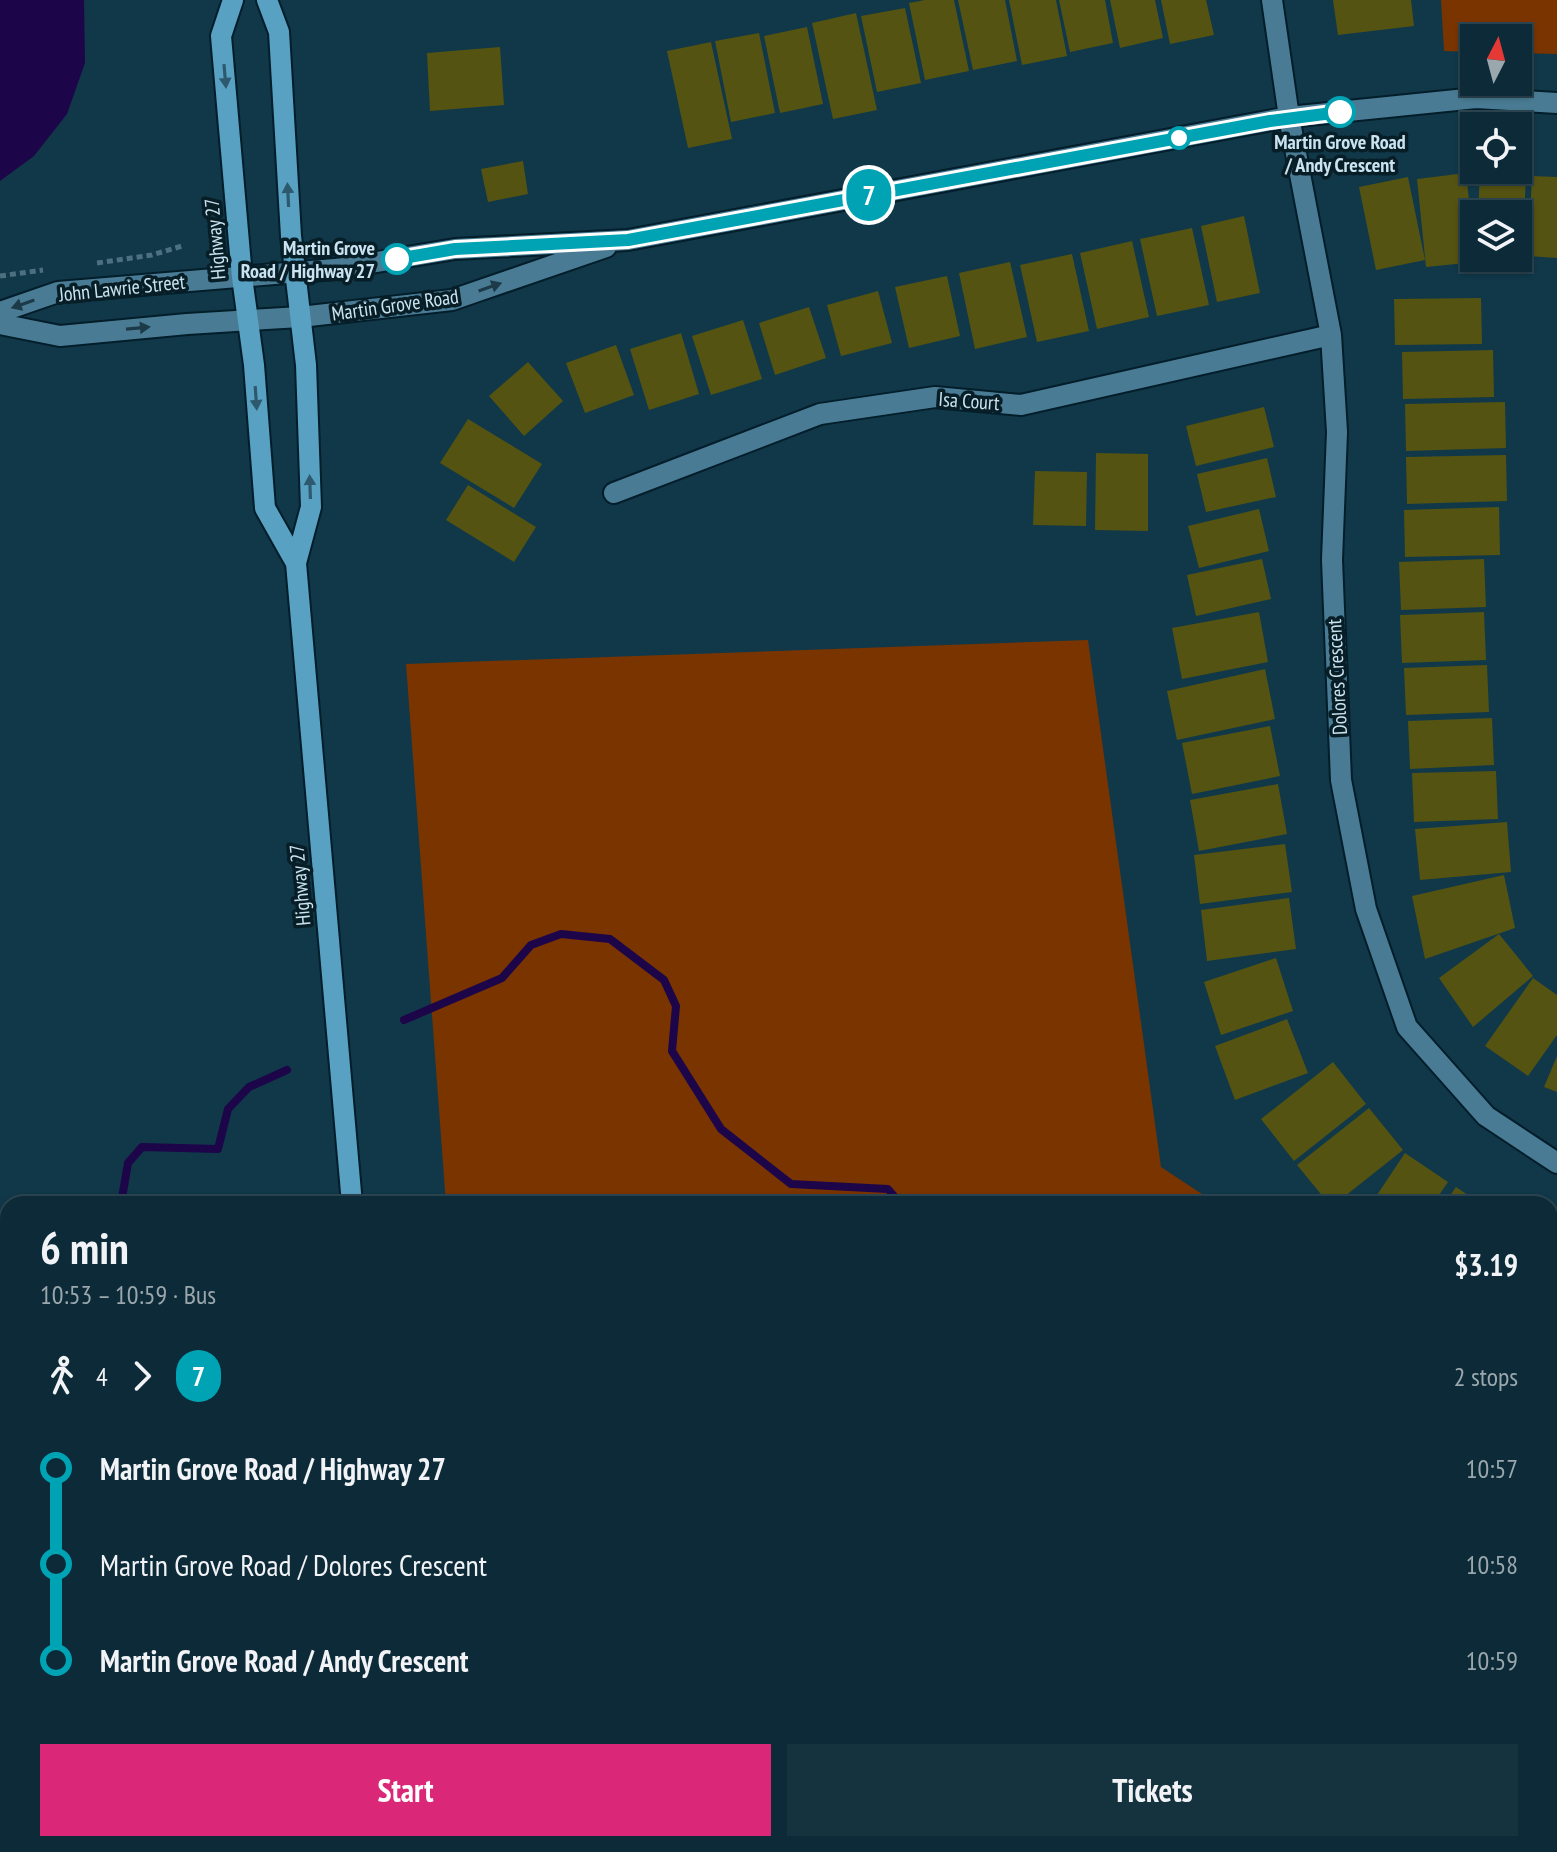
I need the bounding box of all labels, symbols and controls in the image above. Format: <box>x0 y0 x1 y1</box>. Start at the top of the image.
north arrow <box>1460 24 1532 96</box>
map controls <box>1460 24 1532 272</box>
one-way arrow <box>219 64 232 89</box>
marker: Martin Grove Road / Andy Crescent <box>1325 97 1355 127</box>
button: locate <box>1460 112 1532 184</box>
unlabelled marker <box>1168 127 1190 149</box>
place label: Martin Grove Road / Andy Crescent <box>1274 129 1406 178</box>
line badge: 7 <box>843 169 895 221</box>
text: 7 <box>862 176 876 213</box>
one-way arrow <box>281 182 294 207</box>
street label: Highway 27 <box>198 197 232 281</box>
button: layers <box>1460 200 1532 272</box>
place label: Martin Grove Road / Highway 27 <box>241 235 375 284</box>
marker: Martin Grove Road / Highway 27 <box>382 244 412 274</box>
street label: John Lawrie Street <box>57 268 187 308</box>
one-way arrow <box>479 280 503 292</box>
street label: Martin Grove Road <box>330 283 460 327</box>
one-way arrow <box>11 299 35 311</box>
one-way arrow <box>126 322 151 335</box>
one-way arrow <box>250 385 263 410</box>
street label: Isa Court <box>938 386 1001 416</box>
one-way arrow <box>304 474 317 499</box>
street label: Dolores Crescent <box>1321 618 1353 736</box>
street label: Highway 27 <box>283 843 317 927</box>
text: 6 min <box>40 1219 129 1276</box>
text: $3.19 <box>1454 1245 1518 1284</box>
text: 10:53 – 10:59 · Bus <box>40 1278 216 1311</box>
icon: walk <box>40 1354 84 1398</box>
icon: forward <box>120 1354 164 1398</box>
text: 7 <box>192 1357 205 1394</box>
text: 4 <box>96 1360 108 1393</box>
text: 2 stops <box>1454 1360 1518 1393</box>
text: Martin Grove Road / Highway 27 <box>100 1449 446 1488</box>
text: 10:57 <box>1466 1452 1518 1485</box>
text: Martin Grove Road / Dolores Crescent <box>100 1545 487 1584</box>
text: 10:58 <box>1466 1548 1518 1581</box>
text: Martin Grove Road / Andy Crescent <box>100 1641 469 1680</box>
text: 10:59 <box>1466 1644 1518 1677</box>
button: Start <box>40 1744 771 1836</box>
button: Tickets <box>787 1744 1518 1836</box>

